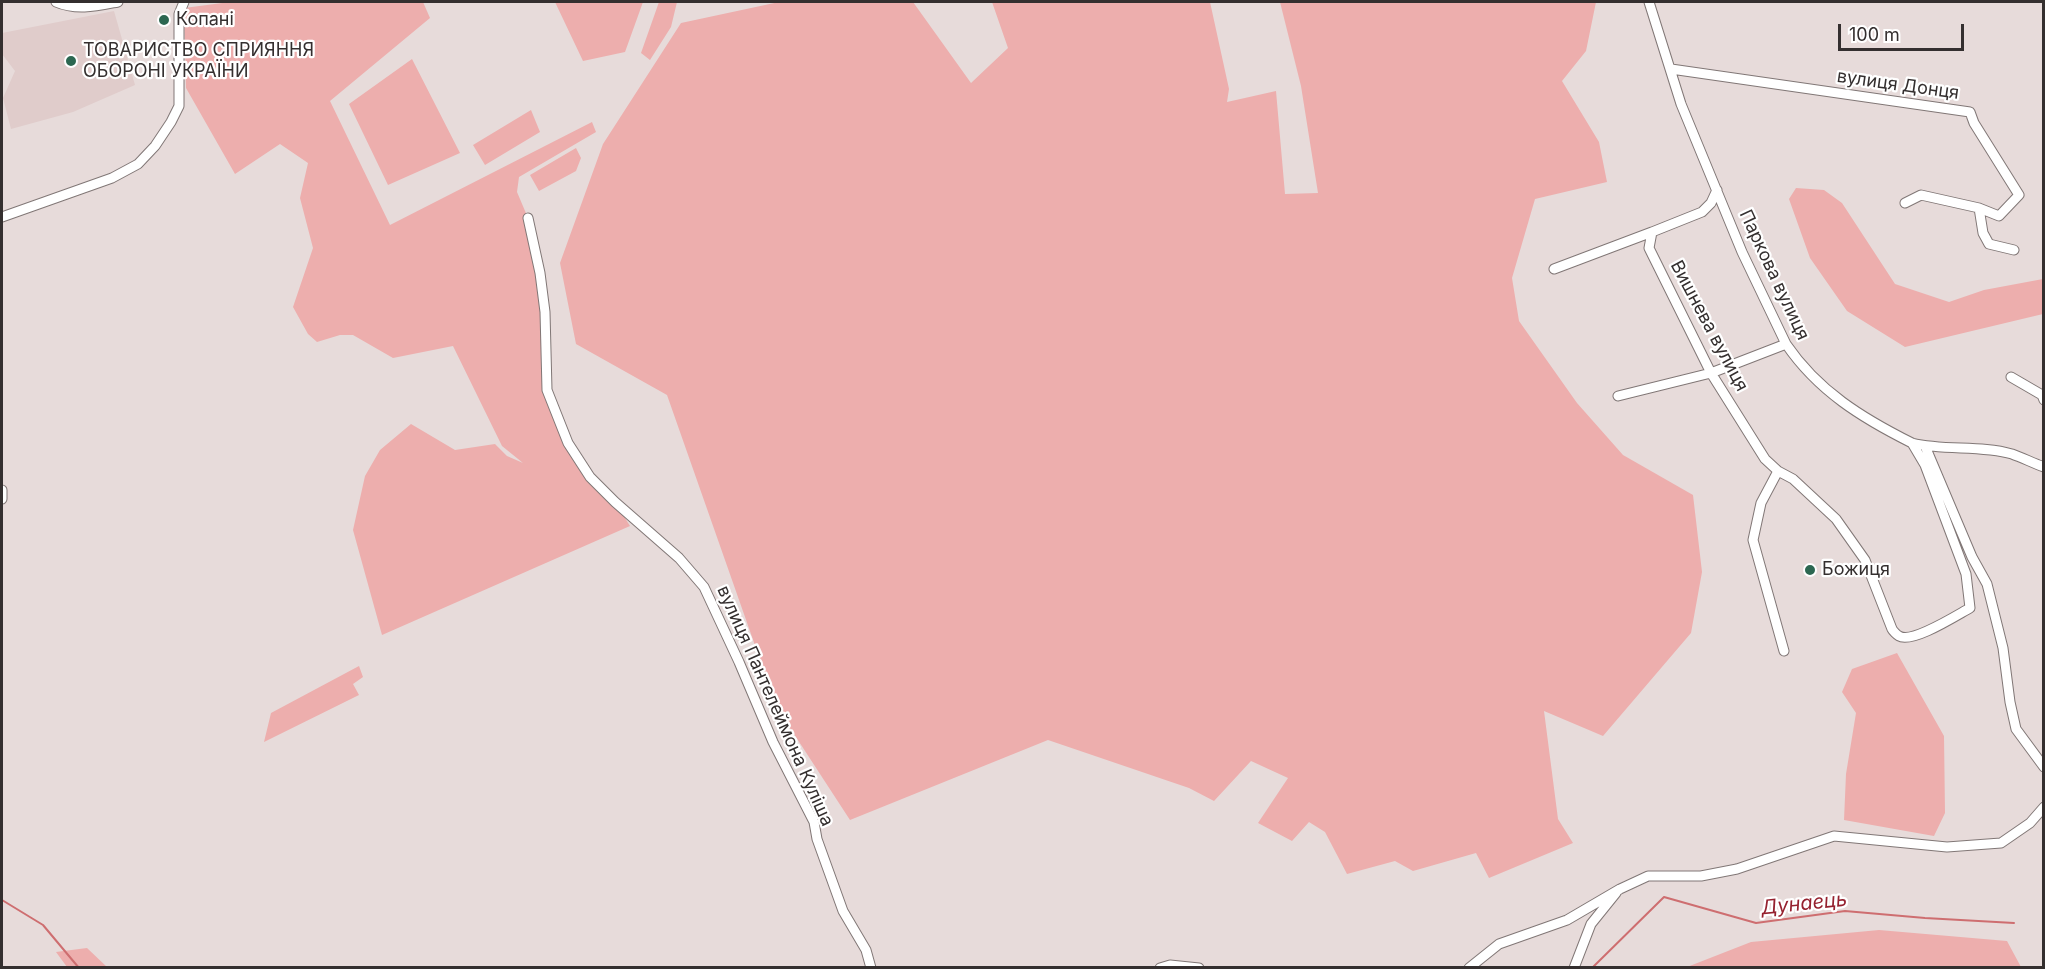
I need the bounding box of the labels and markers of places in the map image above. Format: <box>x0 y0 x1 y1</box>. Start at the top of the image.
place label: Копані <box>176 9 234 31</box>
marker: Копані <box>157 13 171 27</box>
place label: ТОВАРИСТВО СПРИЯННЯ ОБОРОНІ УКРАЇНИ <box>83 40 314 82</box>
marker: ТОВАРИСТВО СПРИЯННЯ ОБОРОНІ УКРАЇНИ <box>64 54 78 68</box>
place label: Божиця <box>1822 559 1890 581</box>
marker: Божиця <box>1803 563 1817 577</box>

